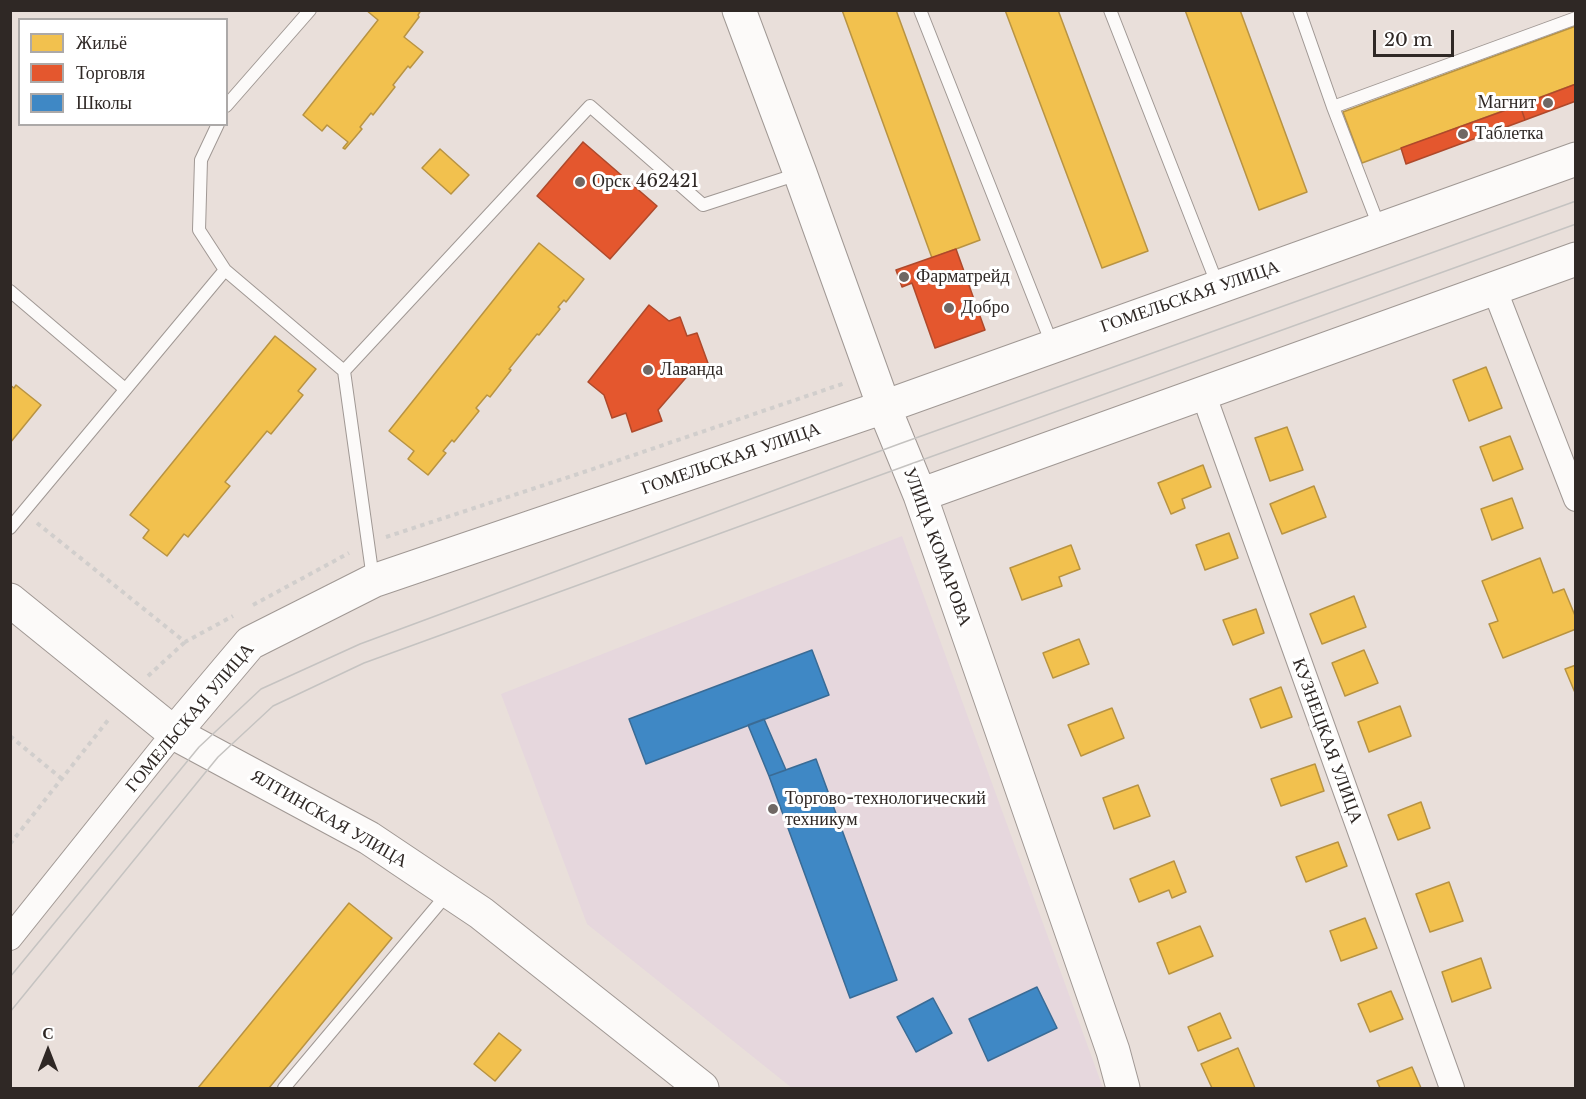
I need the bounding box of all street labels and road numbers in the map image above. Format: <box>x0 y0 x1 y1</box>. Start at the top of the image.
street label: ГОМЕЛЬСКАЯ УЛИЦА <box>1098 256 1282 338</box>
street label: ГОМЕЛЬСКАЯ УЛИЦА <box>639 418 823 500</box>
street label: УЛИЦА КОМАРОВА <box>898 464 976 630</box>
street label: ГОМЕЛЬСКАЯ УЛИЦА <box>121 639 259 797</box>
street label: КУЗНЕЦКАЯ УЛИЦА <box>1287 655 1367 827</box>
street label: ЯЛТИНСКАЯ УЛИЦА <box>247 765 411 873</box>

